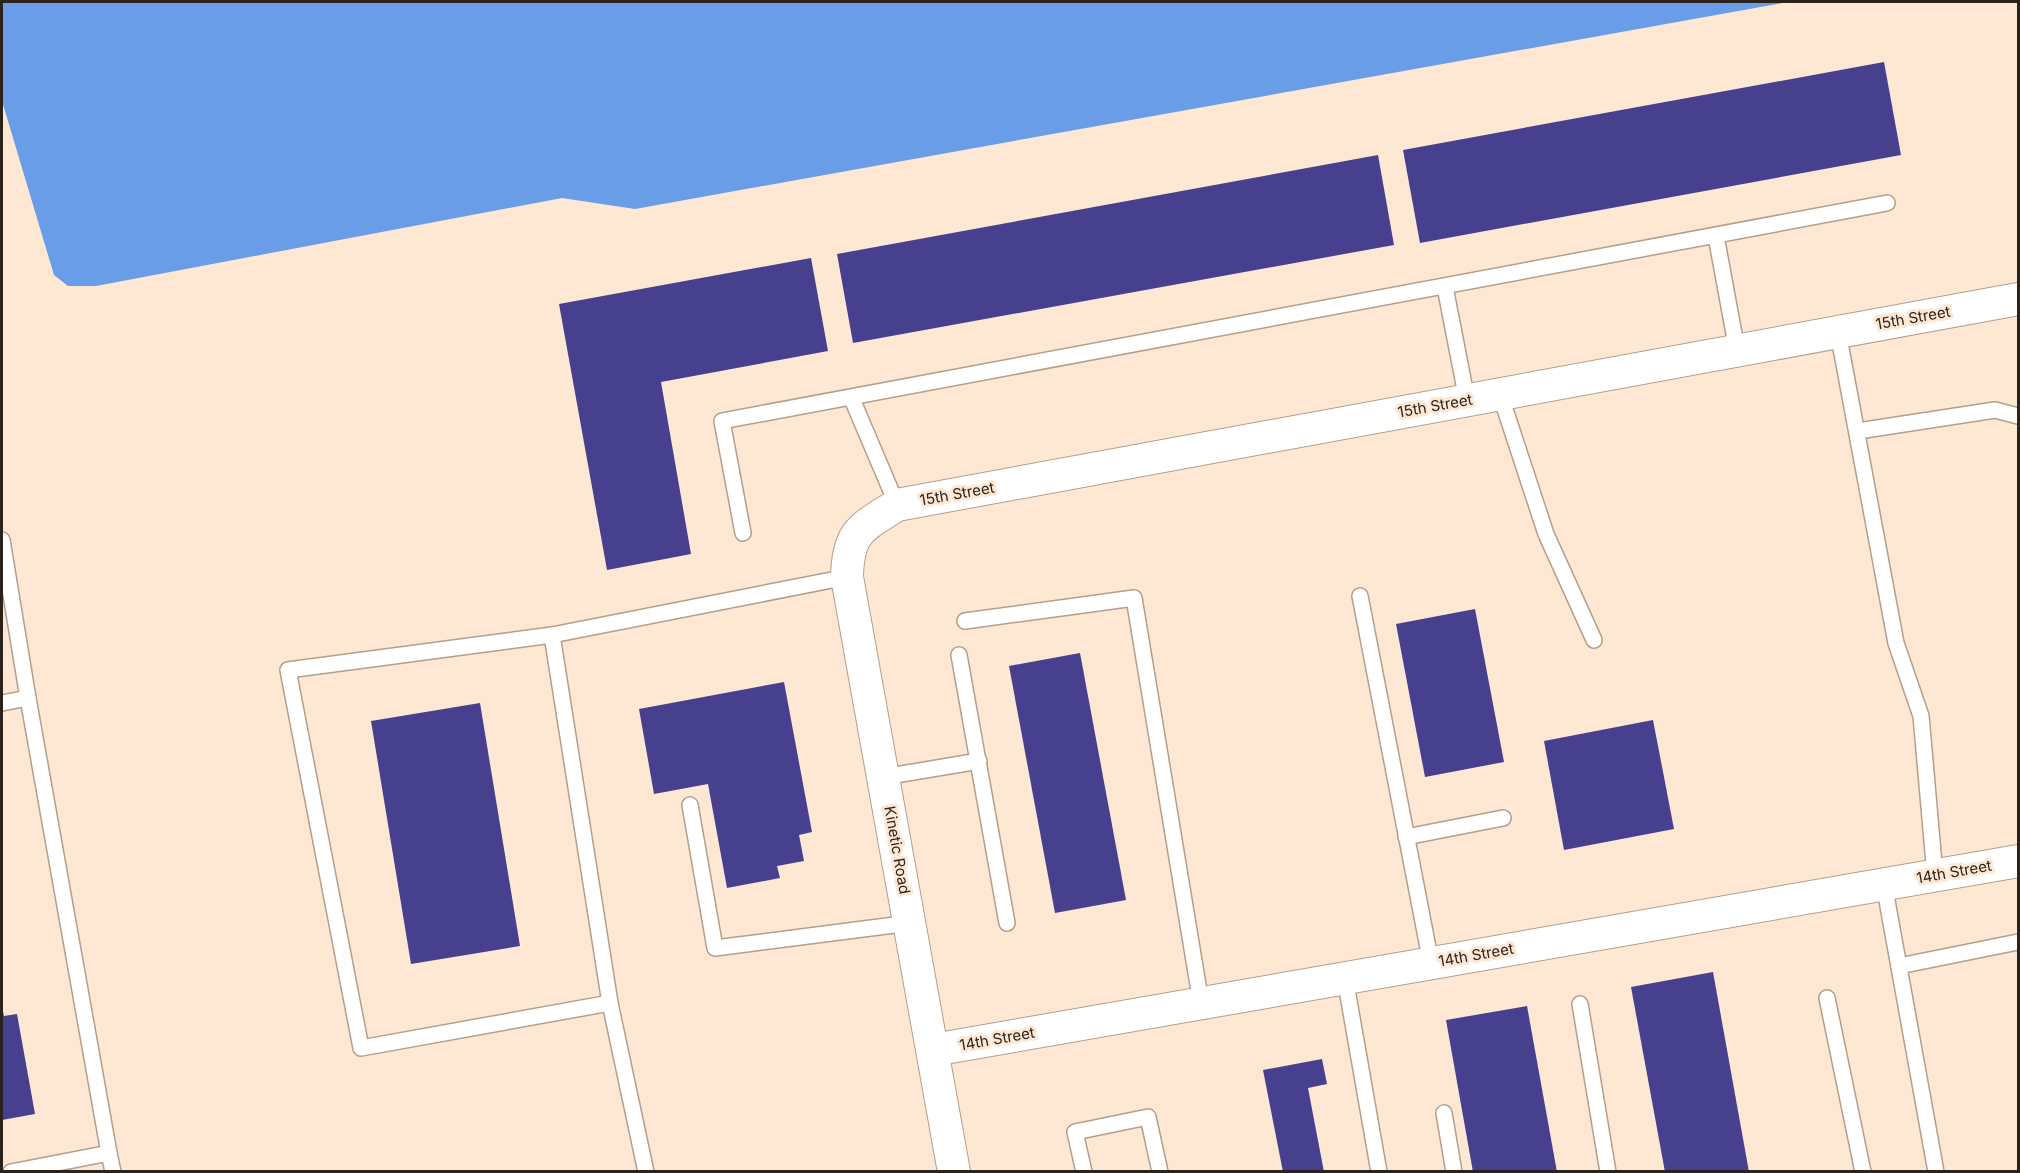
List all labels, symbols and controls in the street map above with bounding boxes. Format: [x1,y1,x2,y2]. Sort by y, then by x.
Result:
street label: 15th Street [1874,302,1952,333]
street label: 15th Street [1396,390,1474,421]
street label: 15th Street [918,478,996,509]
street label: Kinetic Road [880,804,915,895]
street label: 14th Street [1915,856,1993,887]
street label: 14th Street [1437,939,1515,970]
street label: 14th Street [958,1023,1036,1054]

